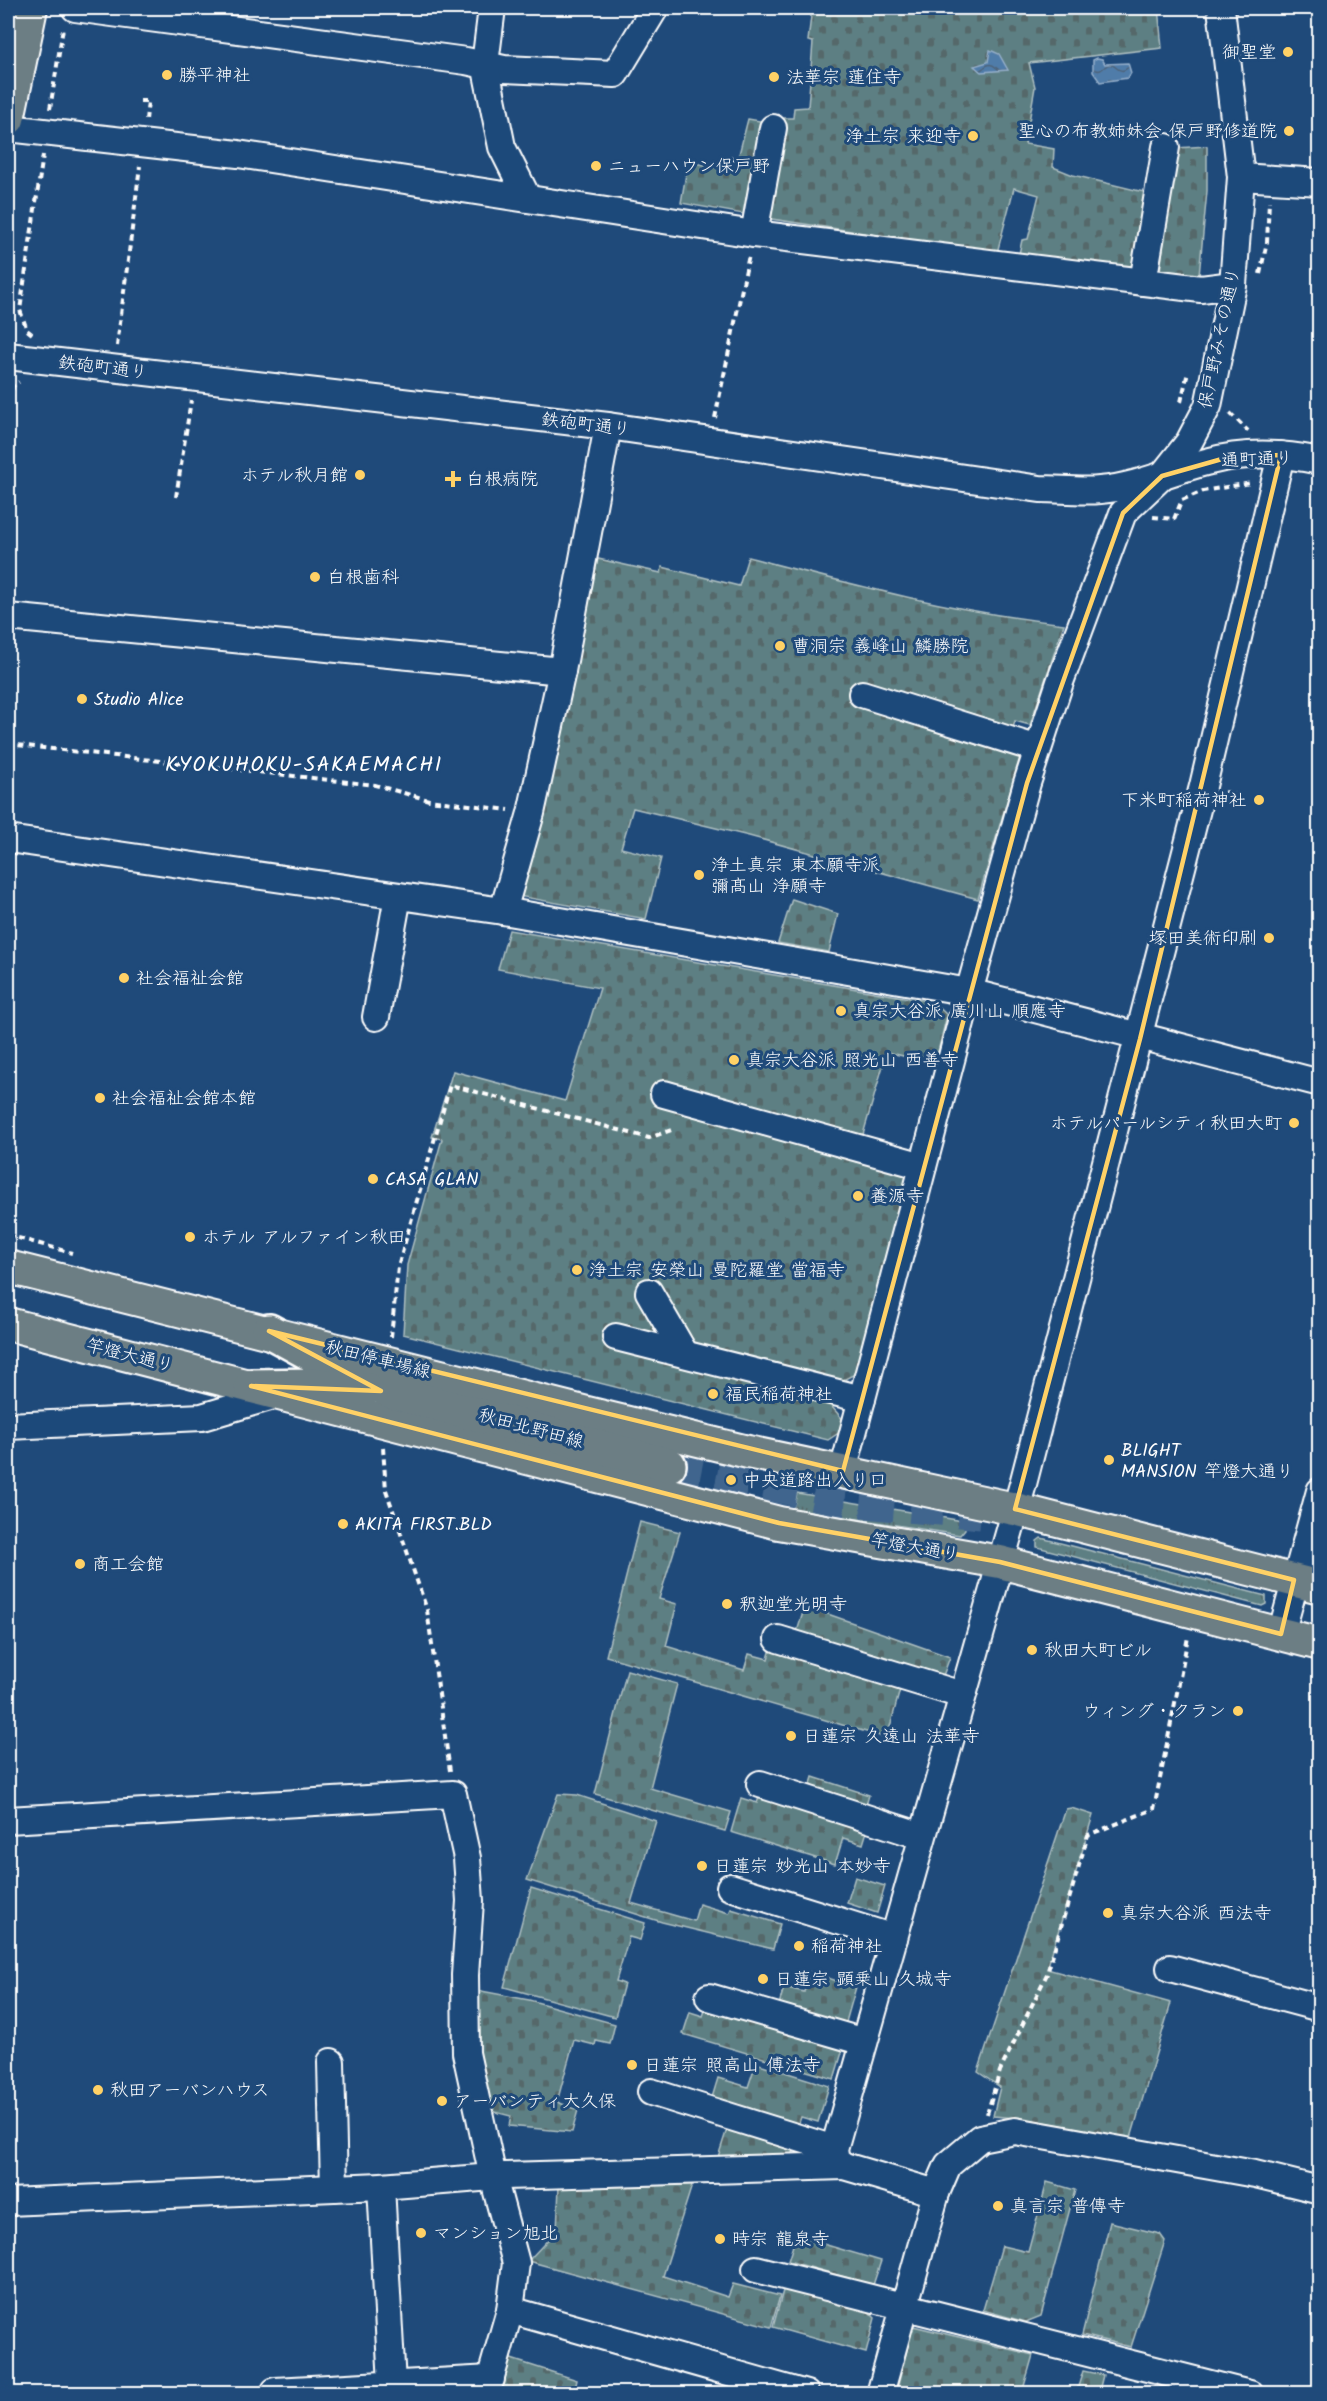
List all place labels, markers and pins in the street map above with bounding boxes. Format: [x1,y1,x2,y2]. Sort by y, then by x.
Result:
place label: 御聖堂 [1222,39,1276,68]
marker: 御聖堂 [1281,45,1295,59]
place label: 勝平神社 [179,62,251,91]
place label: 法華宗 蓮住寺 [786,64,901,93]
marker: 勝平神社 [160,68,174,82]
marker: 法華宗 蓮住寺 [767,70,781,84]
place label: 聖心の布教姉妹会 保戸野修道院 [1018,118,1277,147]
place label: 浄土宗 来迎寺 [846,123,961,152]
marker: 聖心の布教姉妹会 保戸野修道院 [1282,124,1296,138]
marker: 浄土宗 来迎寺 [966,129,980,143]
place label: ニューハウン保戸野 [608,153,770,182]
marker: ニューハウン保戸野 [589,159,603,173]
place label: ホテル秋月館 [241,462,348,491]
place label: 白根病院 [466,466,538,495]
marker: ホテル秋月館 [353,468,367,482]
marker: 白根病院 [444,470,462,488]
place label: 白根歯科 [327,564,399,593]
marker: 白根歯科 [308,570,322,584]
place label: 曹洞宗 義峰山 鱗勝院 [792,633,968,662]
marker: 曹洞宗 義峰山 鱗勝院 [773,639,787,653]
place label: Studio Alice [94,686,184,715]
marker: Studio Alice [75,692,89,706]
place label: 下米町稲荷神社 [1121,787,1247,816]
marker: 下米町稲荷神社 [1252,793,1266,807]
place label: 浄土真宗 東本願寺派 彌髙山 浄願寺 [711,852,880,902]
marker: 浄土真宗 東本願寺派 彌髙山 浄願寺 [692,868,706,882]
place label: 塚田美術印刷 [1149,925,1257,954]
marker: 塚田美術印刷 [1262,931,1276,945]
place label: 社会福祉会館 [136,965,244,994]
marker: 社会福祉会館 [117,971,131,985]
place label: 真宗大谷派 廣川山 順應寺 [853,998,1065,1027]
marker: 真宗大谷派 廣川山 順應寺 [834,1004,848,1018]
place label: 真宗大谷派 照光山 西善寺 [746,1047,958,1076]
marker: 真宗大谷派 照光山 西善寺 [727,1053,741,1067]
place label: 社会福祉会館本館 [112,1085,256,1114]
marker: 社会福祉会館本館 [93,1091,107,1105]
place label: ホテルパールシティ秋田大町 [1050,1110,1282,1139]
marker: ホテルパールシティ秋田大町 [1287,1116,1301,1130]
place label: CASA GLAN [385,1166,478,1195]
marker: CASA GLAN [366,1172,380,1186]
place label: 養源寺 [870,1183,924,1212]
marker: 養源寺 [851,1189,865,1203]
place label: ホテル アルファイン秋田 [202,1224,405,1253]
marker: ホテル アルファイン秋田 [183,1230,197,1244]
place label: 浄土宗 安榮山 曼陀羅堂 當福寺 [589,1257,845,1286]
marker: 浄土宗 安榮山 曼陀羅堂 當福寺 [570,1263,584,1277]
place label: 福民稲荷神社 [725,1381,833,1410]
marker: 福民稲荷神社 [706,1387,720,1401]
place label: BLIGHT MANSION 竿燈大通り [1121,1437,1294,1487]
marker: BLIGHT MANSION 竿燈大通り [1102,1453,1116,1467]
place label: 中央道路出入り口 [743,1467,887,1496]
marker: 中央道路出入り口 [724,1473,738,1487]
place label: AKITA FIRST.BLD [355,1511,492,1540]
marker: AKITA FIRST.BLD [336,1517,350,1531]
place label: 商工会館 [92,1551,164,1580]
marker: 商工会館 [73,1557,87,1571]
place label: 釈迦堂光明寺 [739,1591,847,1620]
marker: 釈迦堂光明寺 [720,1597,734,1611]
place label: 秋田大町ビル [1044,1637,1152,1666]
marker: 秋田大町ビル [1025,1643,1039,1657]
place label: ウィング・クラン [1082,1698,1226,1727]
marker: ウィング・クラン [1231,1704,1245,1718]
place label: 日蓮宗 久遠山 法華寺 [803,1723,979,1752]
marker: 日蓮宗 久遠山 法華寺 [784,1729,798,1743]
place label: 日蓮宗 妙光山 本妙寺 [714,1853,890,1882]
marker: 日蓮宗 妙光山 本妙寺 [695,1859,709,1873]
place label: 真宗大谷派 西法寺 [1120,1900,1271,1929]
marker: 真宗大谷派 西法寺 [1101,1906,1115,1920]
place label: 稲荷神社 [811,1933,883,1962]
marker: 稲荷神社 [792,1939,806,1953]
place label: 日蓮宗 顕乗山 久城寺 [775,1966,951,1995]
marker: 日蓮宗 顕乗山 久城寺 [756,1972,770,1986]
place label: 日蓮宗 照高山 傅法寺 [644,2052,820,2081]
marker: 日蓮宗 照高山 傅法寺 [625,2058,639,2072]
place label: 秋田アーバンハウス [110,2077,269,2106]
marker: 秋田アーバンハウス [91,2083,105,2097]
place label: アーバンティ大久保 [454,2088,616,2117]
marker: アーバンティ大久保 [435,2094,449,2108]
place label: 真言宗 普傳寺 [1010,2193,1125,2222]
marker: 真言宗 普傳寺 [991,2199,1005,2213]
place label: マンション旭北 [433,2220,558,2249]
marker: マンション旭北 [414,2226,428,2240]
place label: 時宗 龍泉寺 [732,2226,829,2255]
marker: 時宗 龍泉寺 [713,2232,727,2246]

